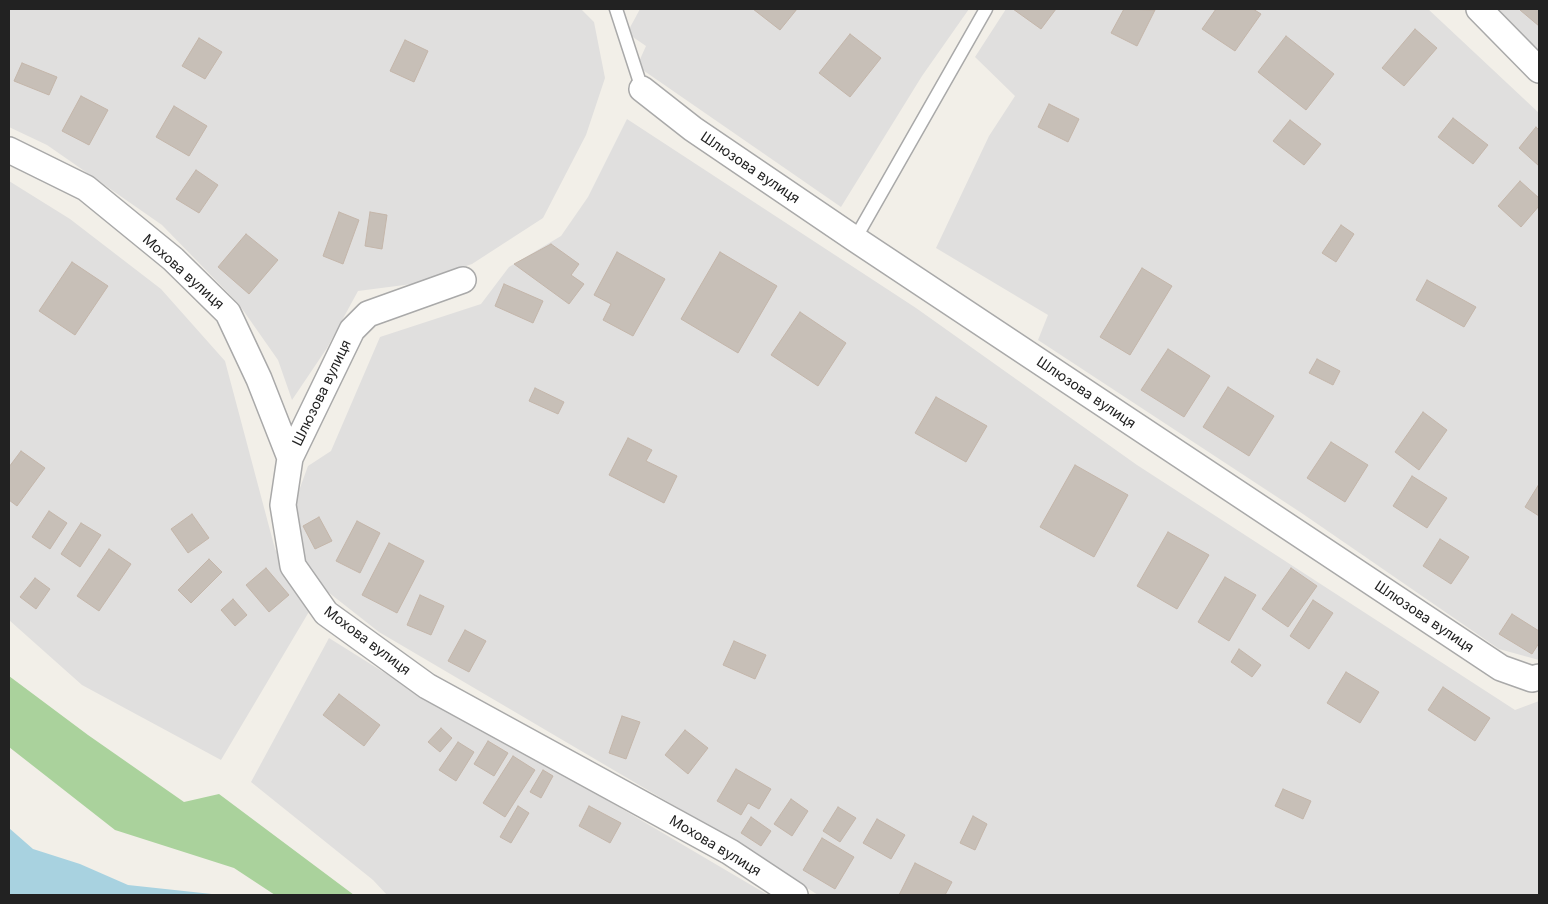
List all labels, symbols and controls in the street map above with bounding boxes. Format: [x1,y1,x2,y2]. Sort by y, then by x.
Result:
street label: Шлюзова вулиця [697,129,803,207]
street label: Мохова вулиця [139,231,227,313]
street label: Шлюзова вулиця [289,337,355,449]
street label: Шлюзова вулиця [1033,354,1139,432]
street label: Шлюзова вулиця [1371,578,1477,656]
street label: Мохова вулиця [321,603,413,679]
street label: Мохова вулиця [666,812,764,880]

